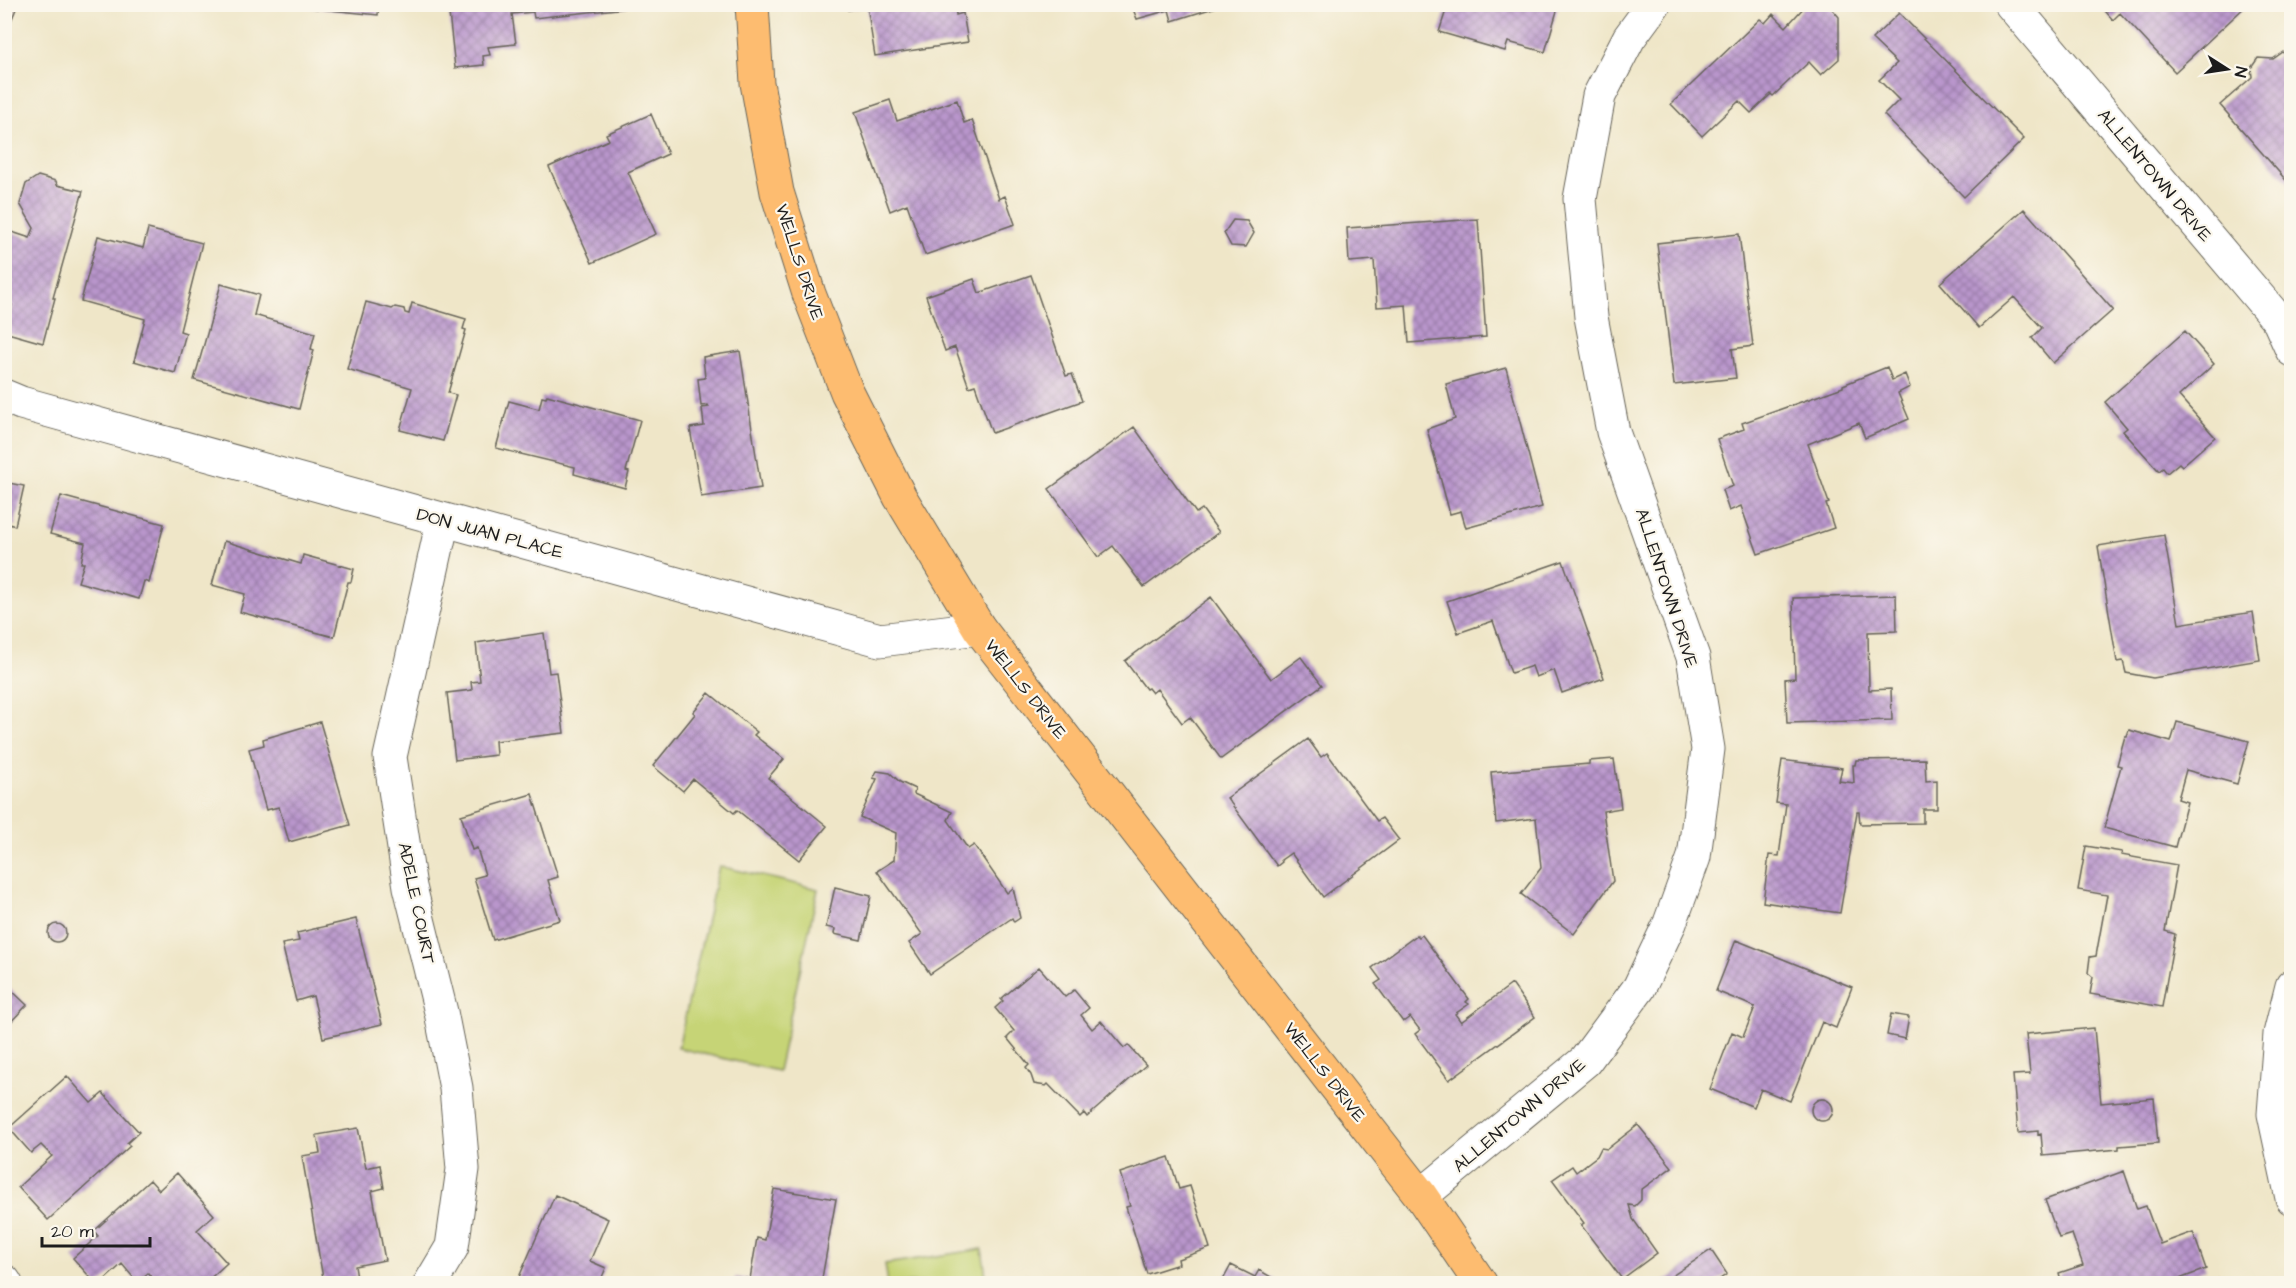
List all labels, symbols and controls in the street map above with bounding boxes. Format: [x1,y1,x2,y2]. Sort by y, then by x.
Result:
north arrow [2197,39,2257,99]
text: N [2229,65,2252,79]
street label: ALLENTOWN DRIVE [2092,104,2218,247]
street label: WELLS DRIVE [769,201,830,324]
street label: DON JUAN PLACE [414,502,566,565]
street label: ALLENTOWN DRIVE [1629,505,1704,671]
street label: WELLS DRIVE [979,634,1073,745]
street label: ADELE COURT [391,840,442,967]
street label: WELLS DRIVE [1278,1017,1372,1128]
street label: ALLENTOWN DRIVE [1448,1052,1591,1178]
scale bar [42,1210,150,1248]
text: 20 m [51,1219,94,1244]

